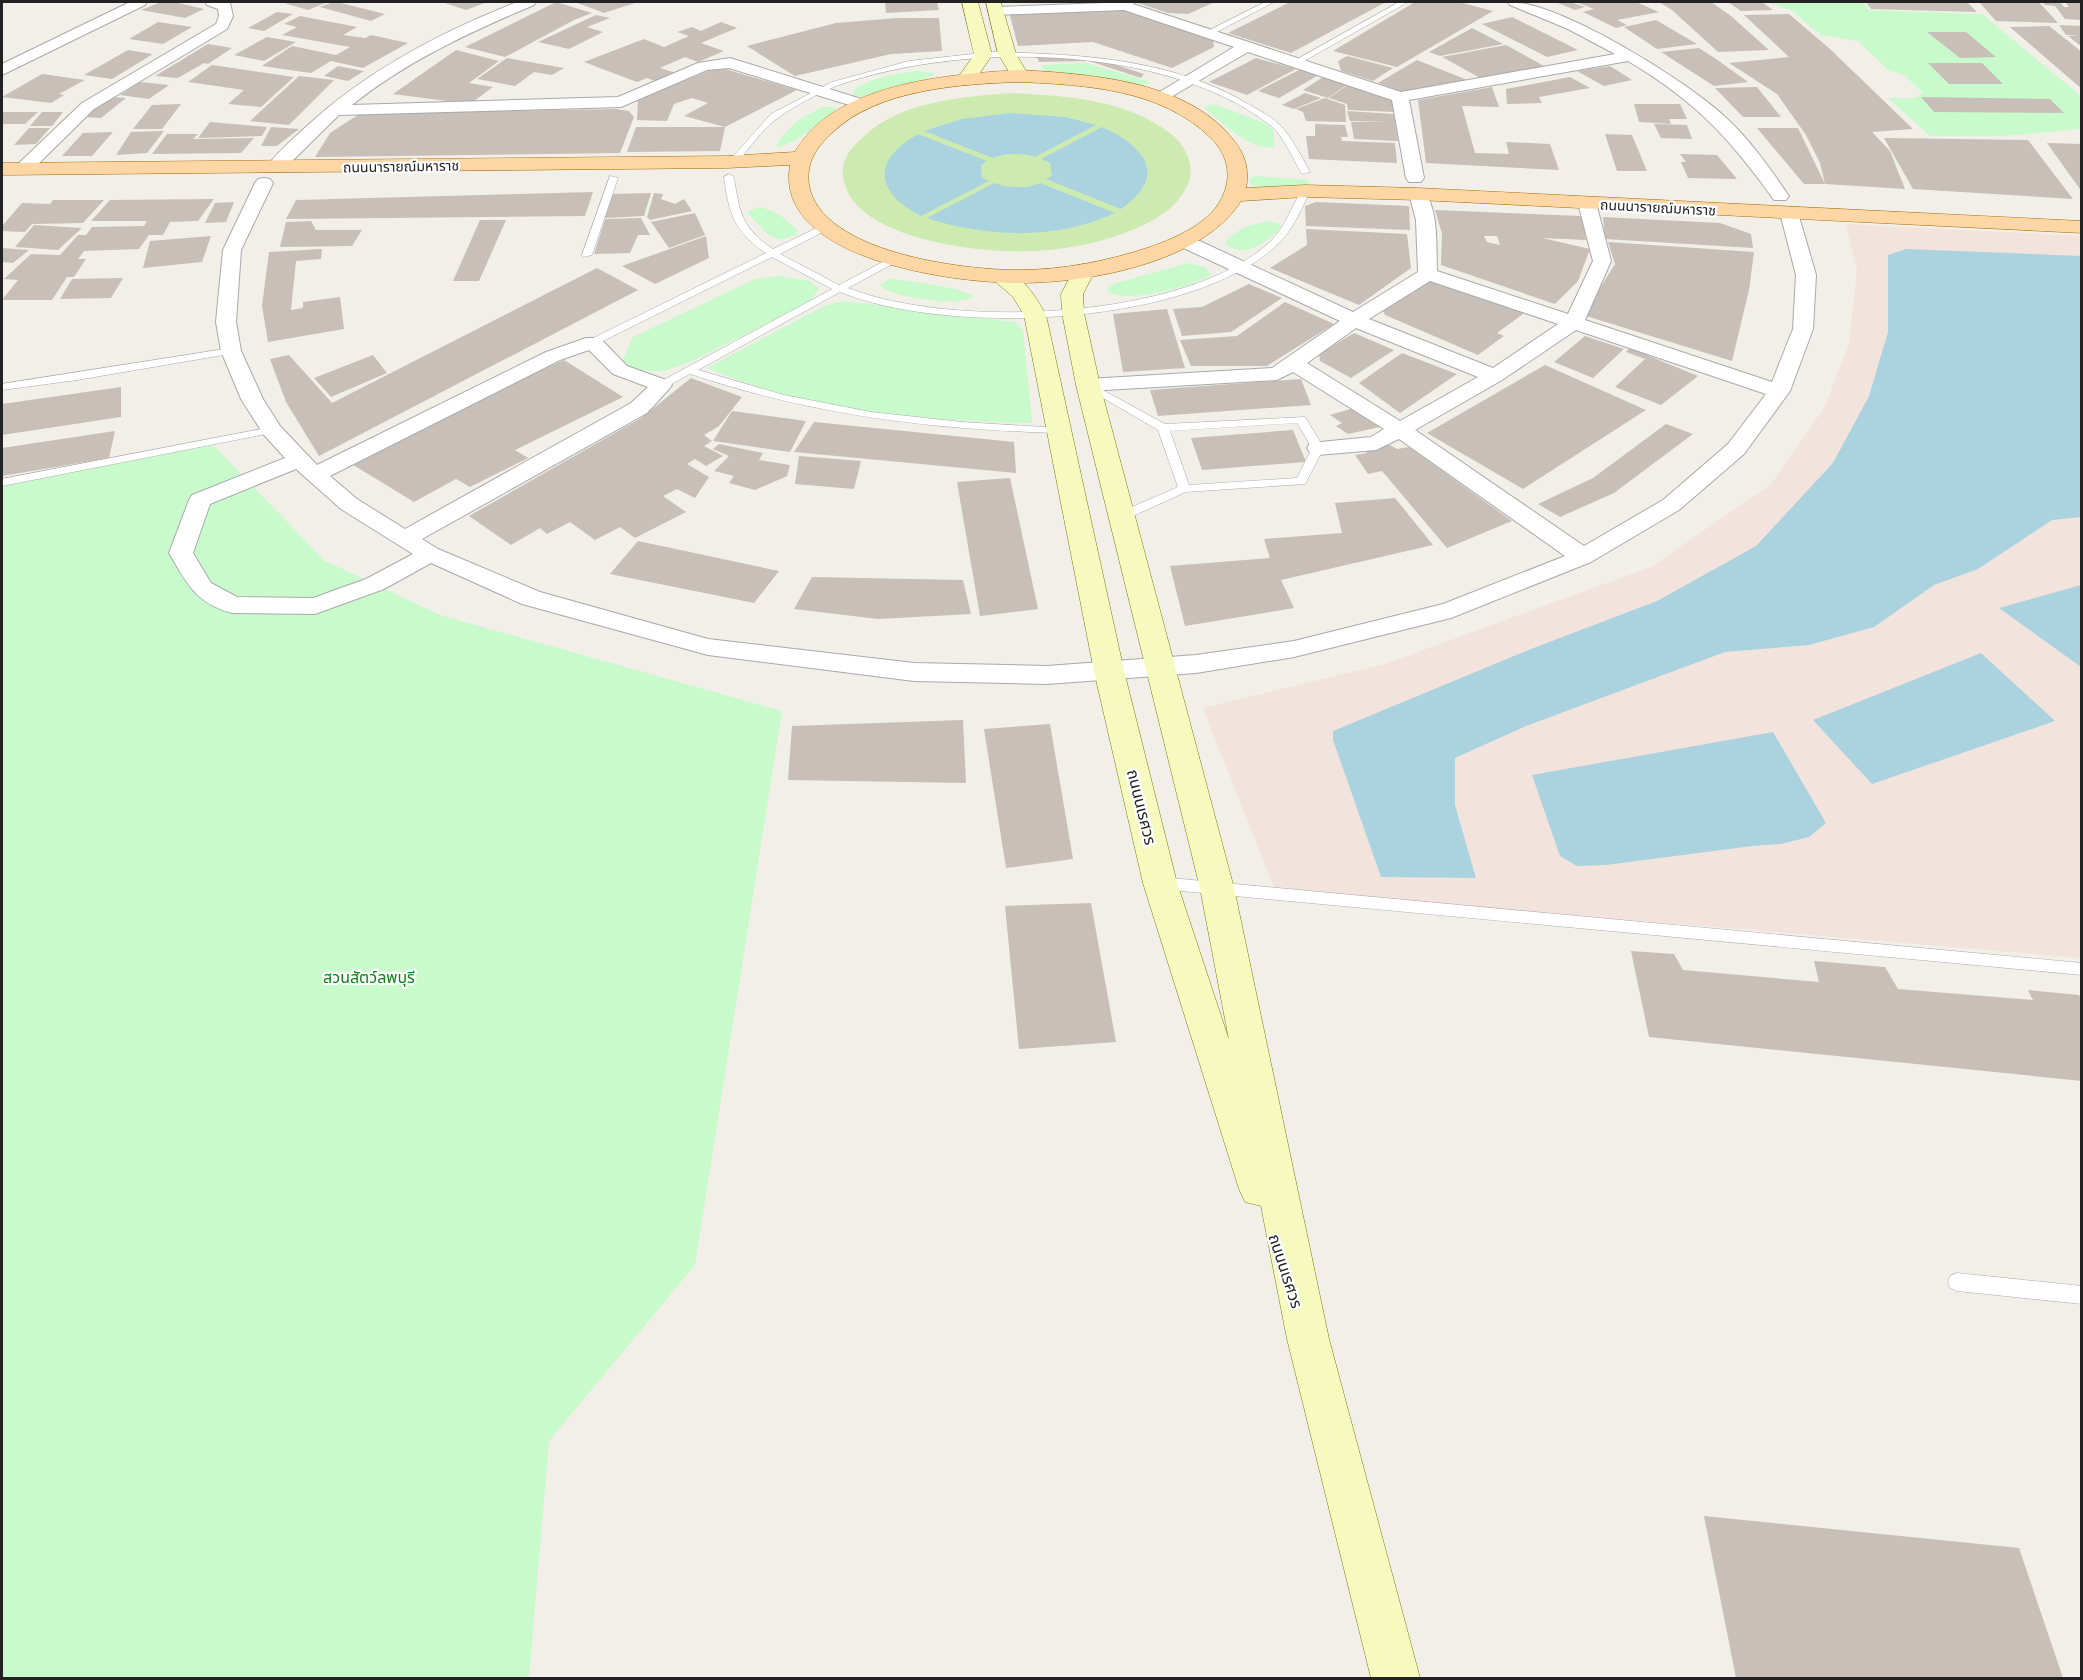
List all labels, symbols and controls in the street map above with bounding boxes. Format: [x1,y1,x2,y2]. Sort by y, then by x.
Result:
street label: ถนนนารายณ์มหาราช [343,156,459,176]
street label: ถนนนารายณ์มหาราช [1600,195,1716,219]
street label: ถนนนเรศวร [1123,767,1161,847]
park label: สวนสัตว์ลพบุรี [323,967,415,987]
street label: ถนนนเรศวร [1265,1231,1307,1311]

